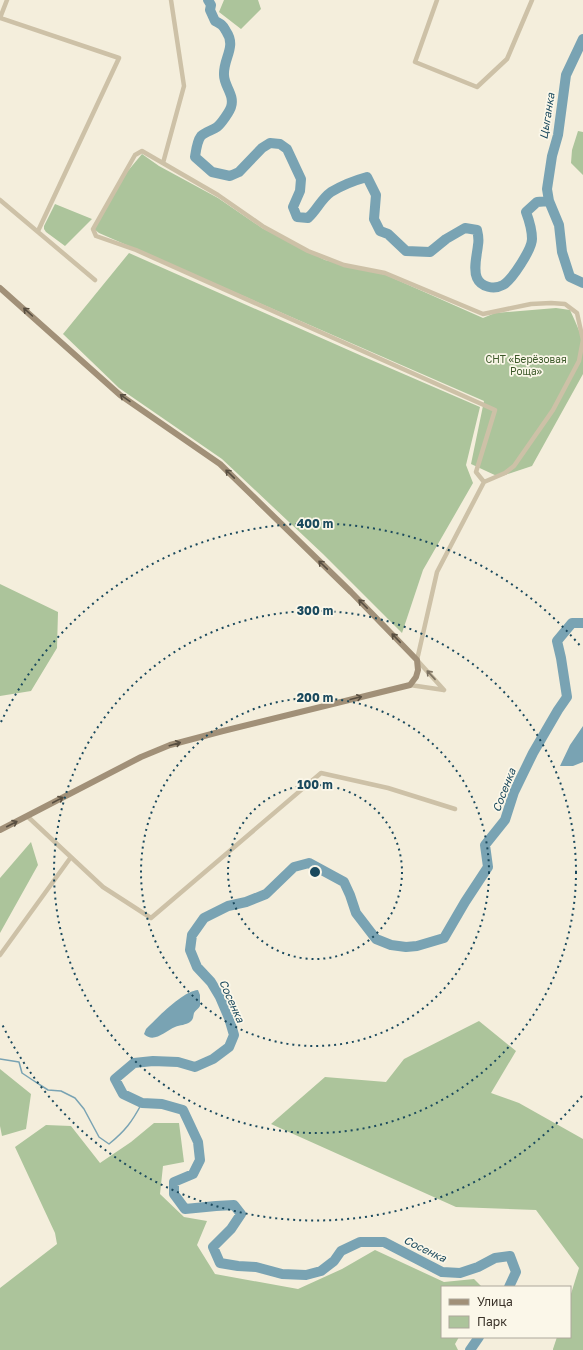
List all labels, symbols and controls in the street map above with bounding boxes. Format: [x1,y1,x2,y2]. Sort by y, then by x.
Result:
water label: Цыганка [536,91,557,140]
one-way arrow [23,308,33,317]
park label: СНТ «Берёзовая Роща» [485,353,567,377]
one-way arrow [120,394,131,402]
one-way arrow [225,469,235,479]
text: 400 m [297,516,333,531]
one-way arrow [318,560,328,570]
one-way arrow [359,599,368,609]
text: 300 m [297,603,333,618]
one-way arrow [391,633,401,643]
one-way arrow [426,669,435,680]
text: 200 m [297,690,333,705]
one-way arrow [349,694,362,702]
one-way arrow [169,740,182,747]
water label: Сосенка [489,765,518,813]
text: 100 m [297,777,333,792]
one-way arrow [52,796,64,803]
one-way arrow [6,820,18,827]
centre of rings [308,865,322,879]
water label: Сосенка [217,977,248,1025]
water label: Сосенка [402,1233,449,1265]
legend [441,1286,571,1338]
text: Улица [477,1294,513,1309]
text: Парк [477,1314,507,1329]

